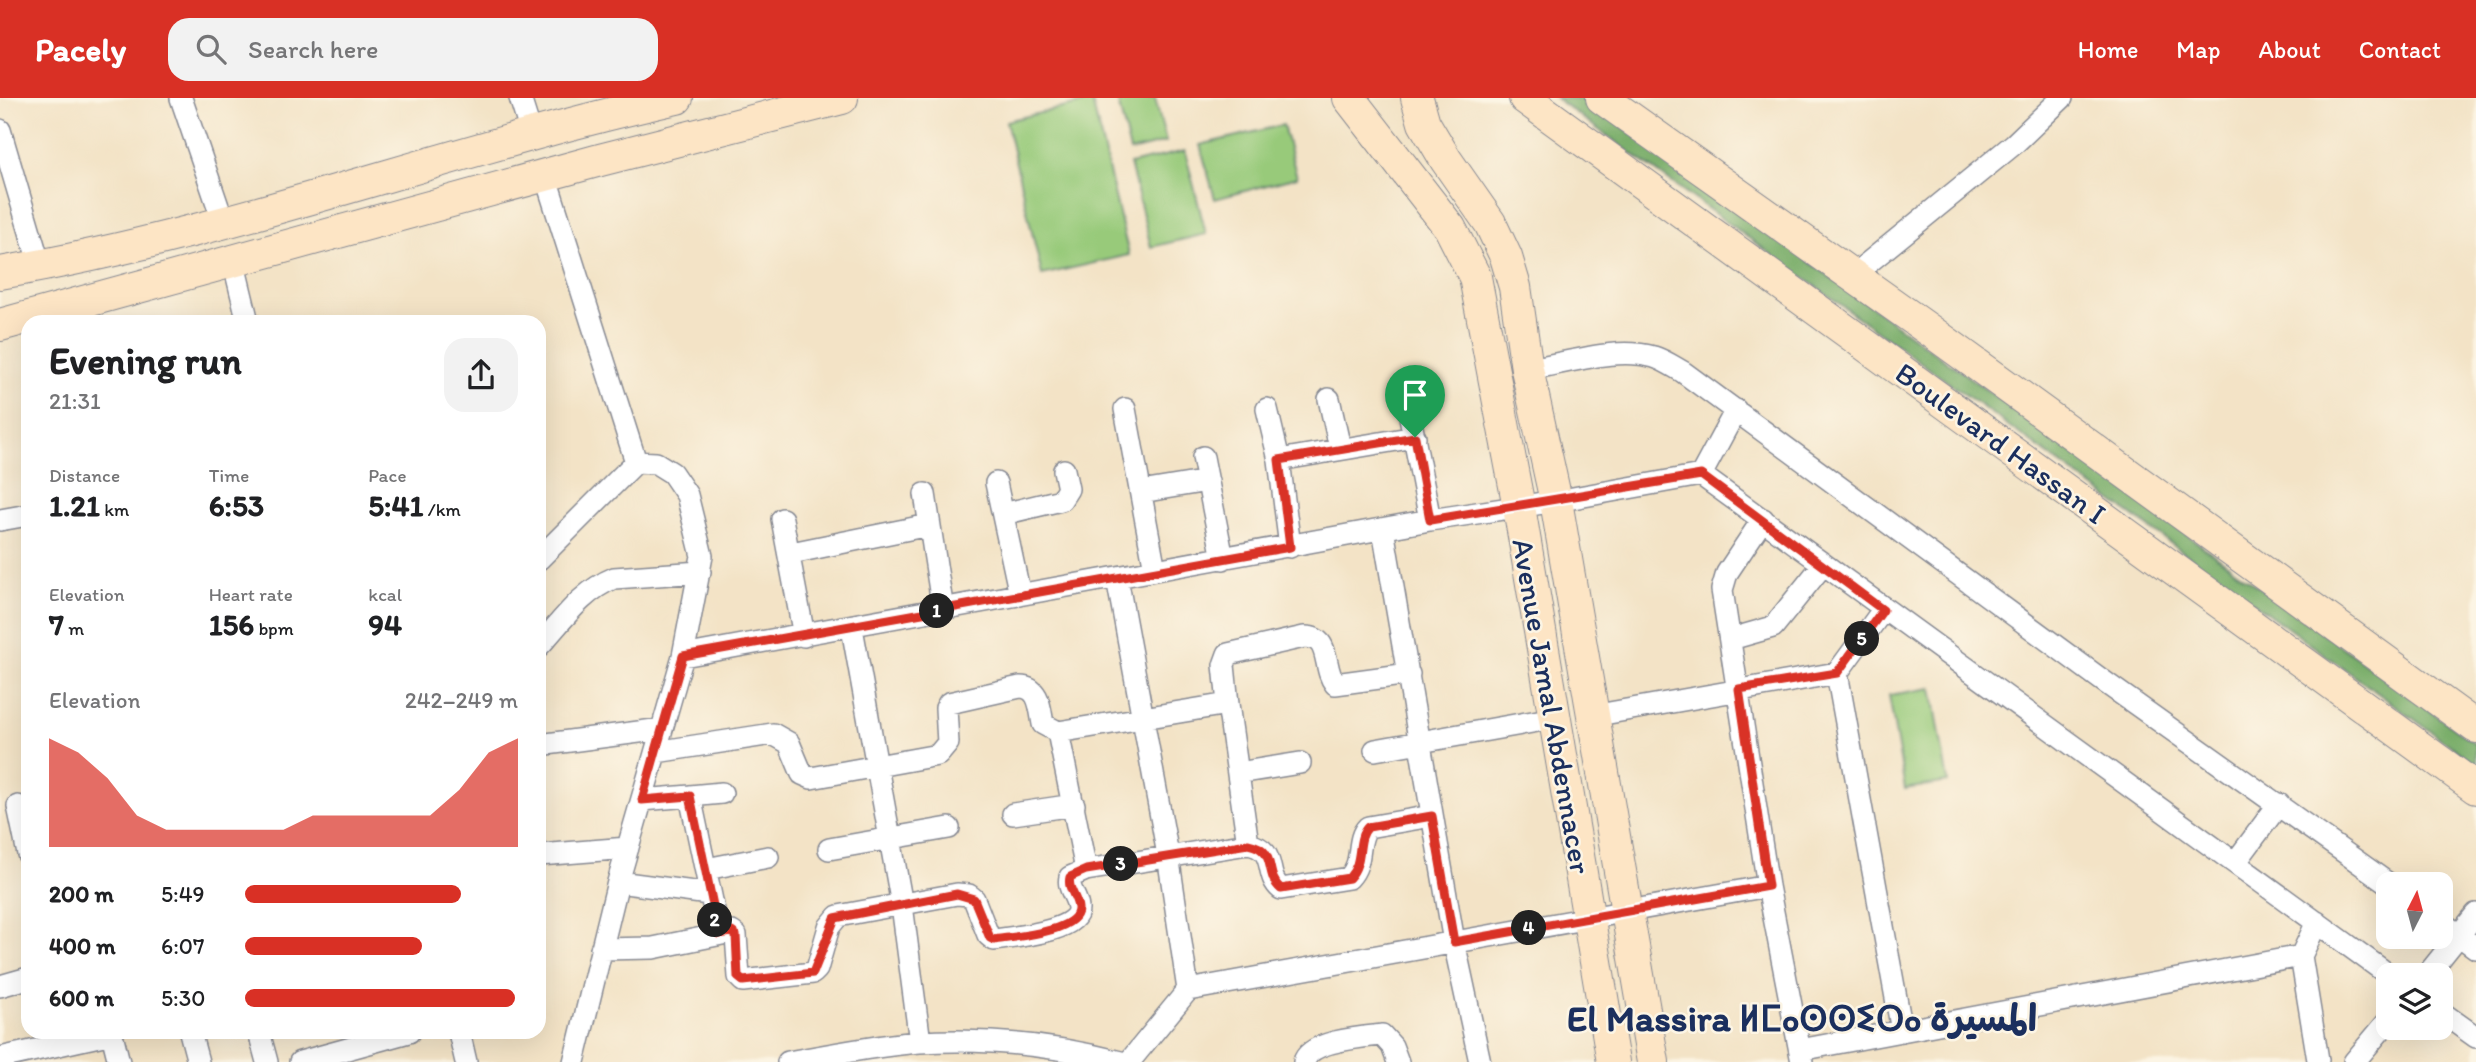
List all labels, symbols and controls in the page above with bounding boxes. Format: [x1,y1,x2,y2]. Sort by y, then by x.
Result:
search box [168,18,658,81]
text: Pacely [35,30,126,69]
icon: search [192,30,230,68]
text: Search here [248,33,378,65]
text: Home [2078,35,2138,64]
text: Map [2176,35,2220,64]
text: About [2258,35,2321,64]
text: Contact [2359,35,2441,64]
text: Evening run [49,338,242,384]
button: share [444,338,518,412]
street label: Boulevard Hassan I [1888,354,2114,532]
pin [1385,365,1445,437]
icon: arrive [1396,376,1434,414]
text: 21:31 [49,387,101,415]
text: Distance [49,464,120,487]
text: Time [209,464,249,487]
text: Pace [368,464,406,487]
text: 1.21 [49,487,100,524]
text: 6:53 [209,487,264,524]
text: 5:41 [368,487,423,524]
text: km [100,498,129,521]
text: /km [423,498,461,521]
street label: Avenue Jamal Abdennacer [1504,535,1600,877]
text: Elevation [49,583,125,606]
text: Heart rate [209,583,293,606]
text: kcal [368,583,402,606]
pin: 1 [920,594,954,628]
text: 1 [932,599,941,622]
text: 7 [49,606,64,643]
text: 156 [209,606,254,643]
text: 94 [368,606,402,643]
text: m [64,617,84,640]
text: bpm [254,617,294,640]
pin: 5 [1844,622,1880,656]
text: 5 [1857,627,1866,650]
text: Elevation [49,686,140,714]
text: 242–249 m [405,686,518,714]
pin: 3 [1104,846,1138,882]
text: 3 [1115,852,1126,875]
north arrow [2376,872,2454,948]
map controls [2376,872,2453,1040]
text: 200 m [49,880,114,908]
text: 5:49 [161,880,205,908]
pin: 2 [698,902,732,938]
text: 2 [710,908,720,931]
pin: 4 [1512,910,1546,946]
text: 4 [1523,916,1534,939]
text: 400 m [49,932,116,960]
text: 6:07 [161,932,204,960]
button: layers [2376,963,2453,1040]
text: 600 m [49,984,114,1012]
text: 5:30 [161,984,205,1012]
district label: El Massira ⵍⵎⴰⵙⵙⵉⵔⴰ المسيرة [1567,996,2037,1040]

